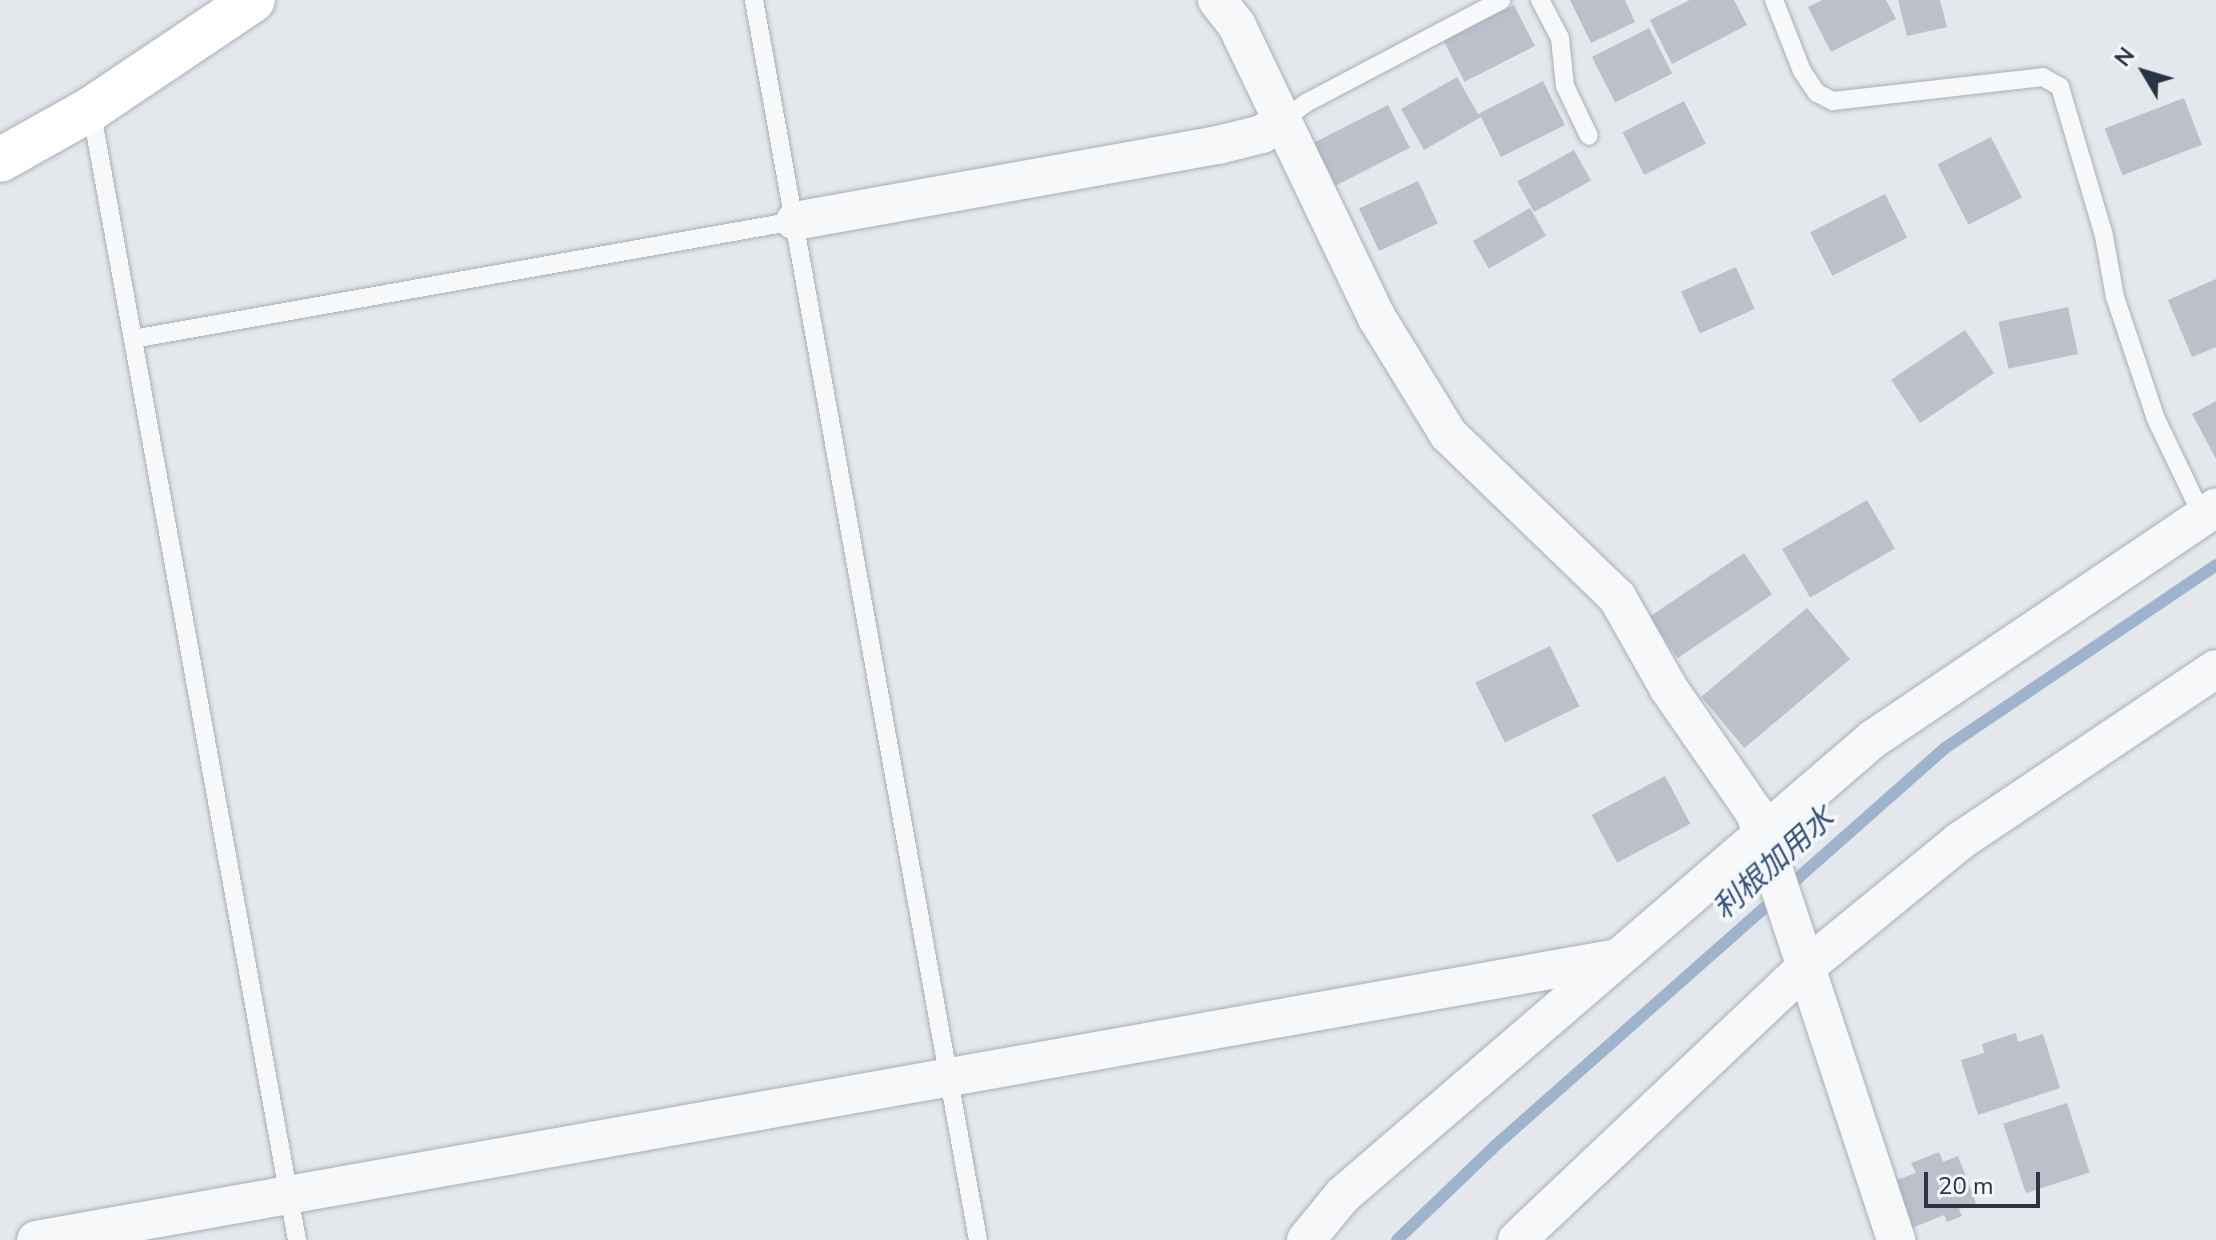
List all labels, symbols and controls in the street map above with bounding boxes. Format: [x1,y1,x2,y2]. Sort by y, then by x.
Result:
north arrow [2104,32,2184,112]
text: N [2108,42,2142,73]
water label: 利根加用水 [1706,800,1842,928]
scale bar [1928,1156,2044,1206]
text: 20 m [1938,1170,1994,1202]

